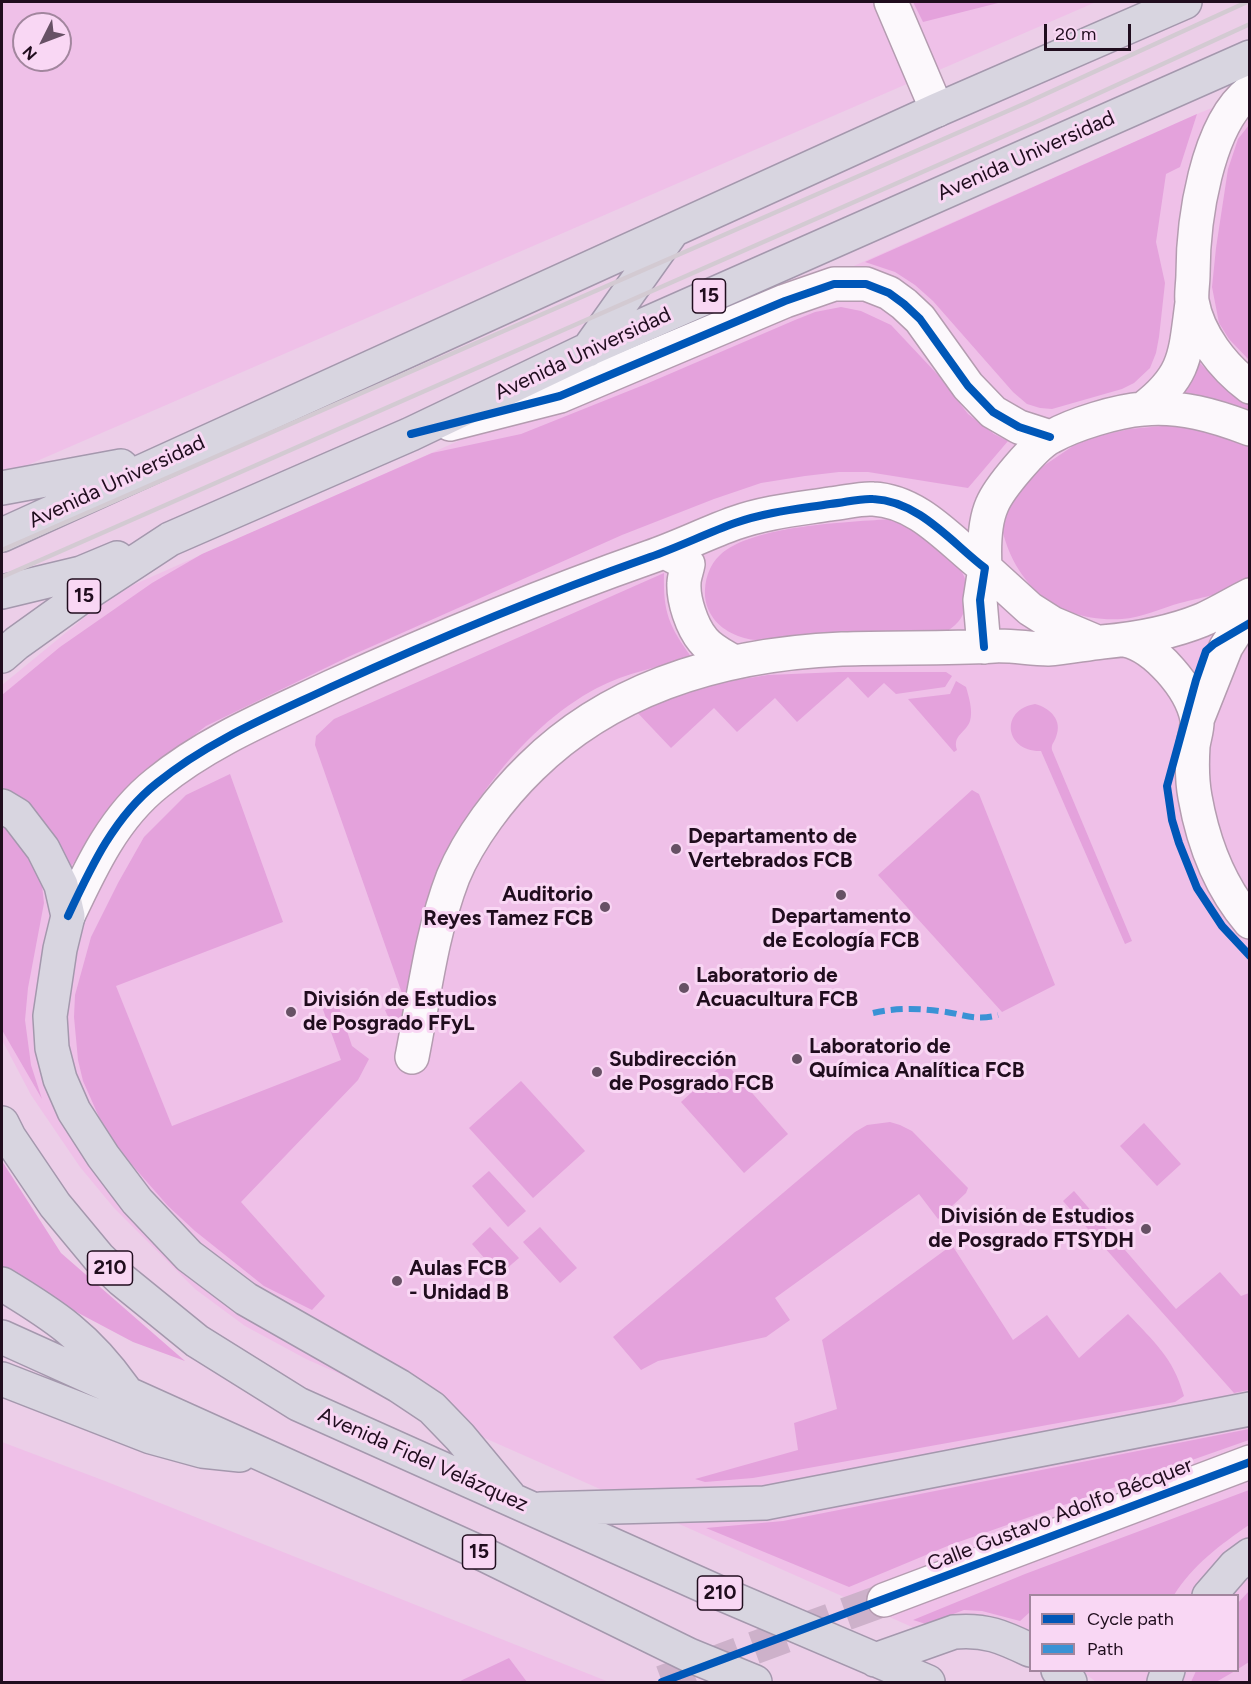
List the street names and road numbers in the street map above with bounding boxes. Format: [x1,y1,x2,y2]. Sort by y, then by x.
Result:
street label: Avenida Universidad [933,106,1119,206]
road number: 15 [692,279,726,313]
street label: Avenida Universidad [491,302,675,406]
street label: Avenida Universidad [25,430,209,534]
road number: 15 [68,579,100,613]
road number: 210 [88,1251,132,1285]
street label: Avenida Fidel Velázquez [314,1402,532,1518]
street label: Calle Gustavo Adolfo Bécquer [924,1453,1196,1577]
road number: 15 [462,1535,496,1569]
road number: 210 [698,1576,742,1610]

